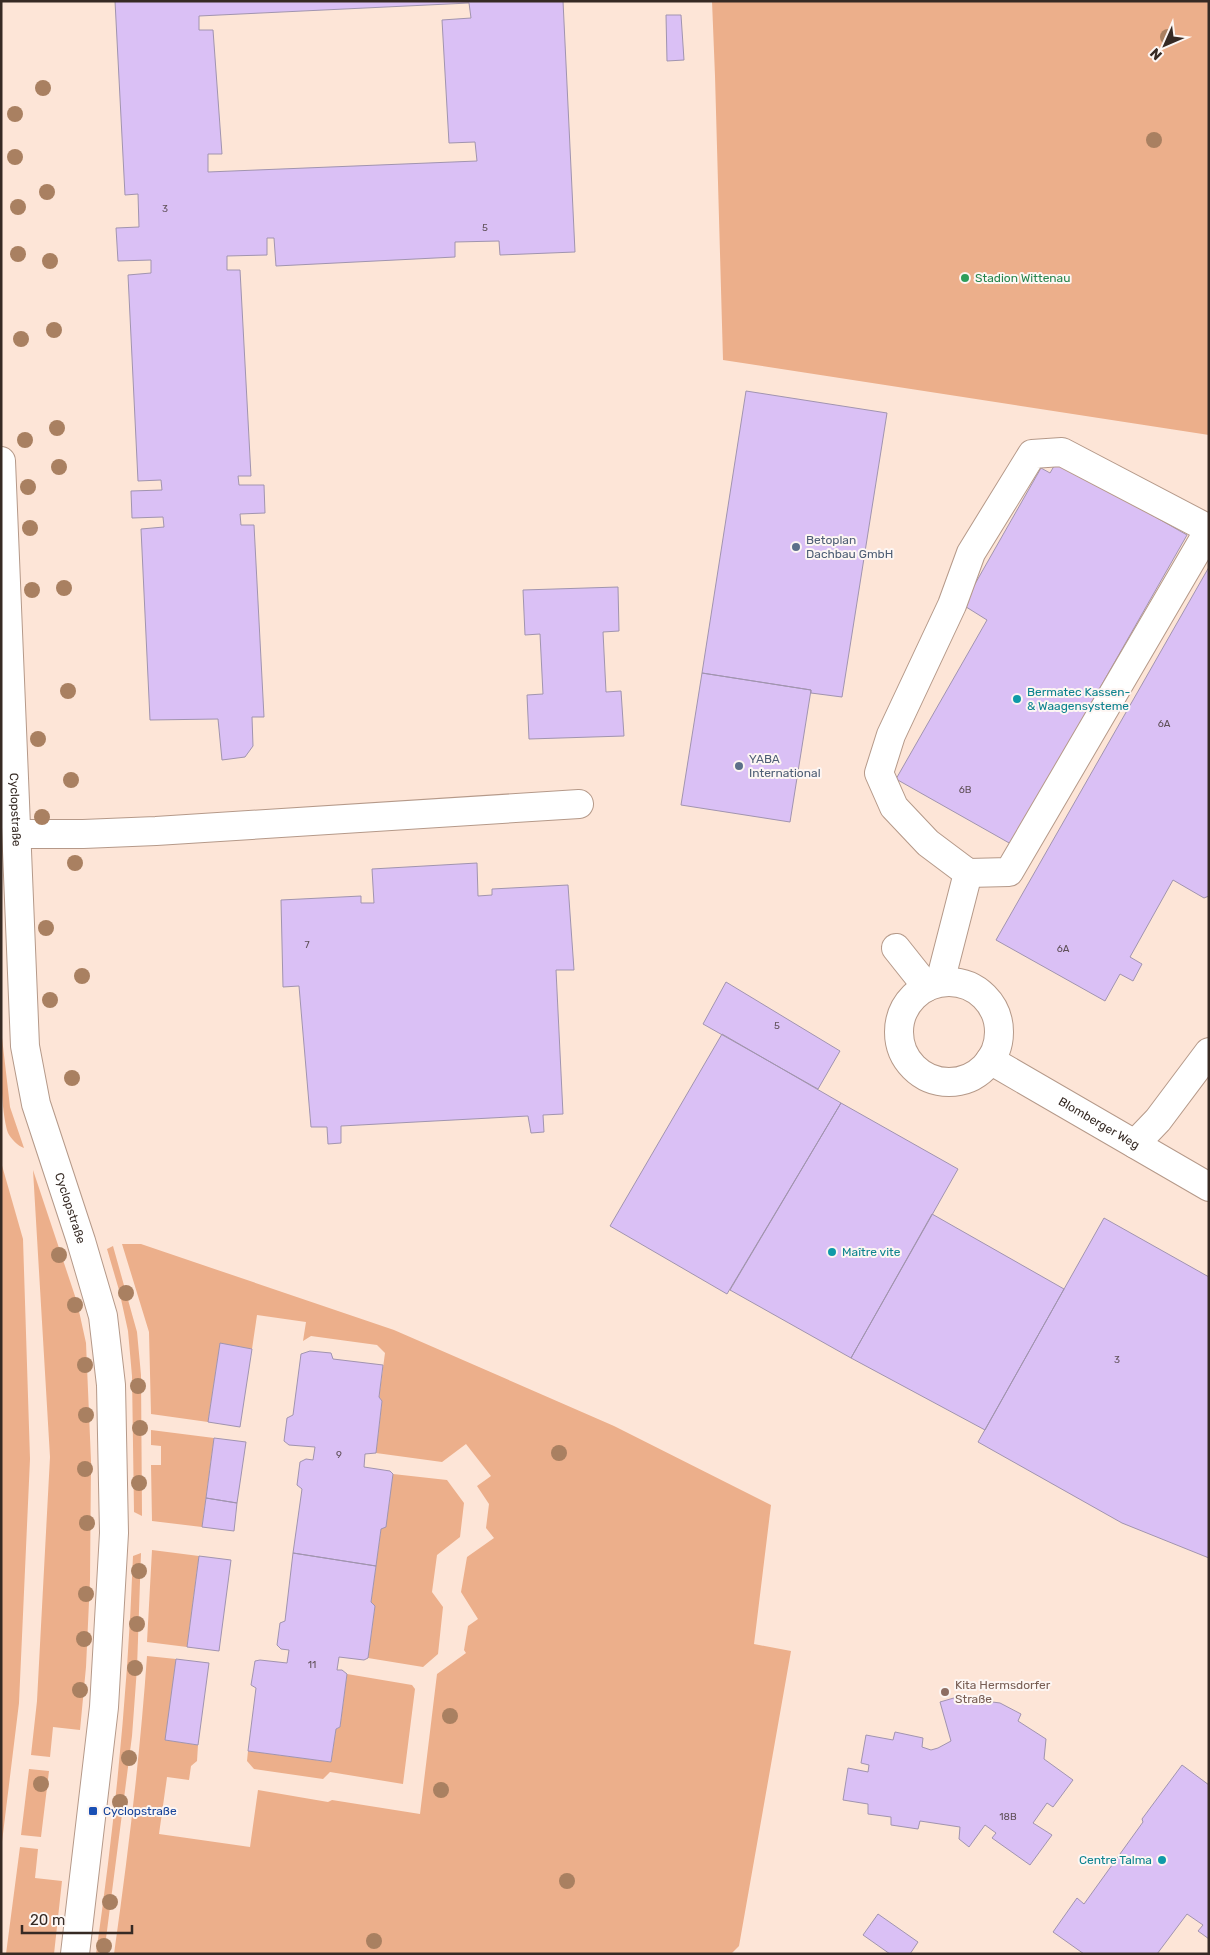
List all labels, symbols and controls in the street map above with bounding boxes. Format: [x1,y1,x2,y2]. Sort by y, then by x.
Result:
north arrow [1140,20,1190,70]
text: N [1147,44,1166,63]
house number: 3 [162,203,168,215]
house number: 5 [482,222,488,234]
place label: Stadion Wittenau [975,271,1070,285]
marker: Stadion Wittenau [959,272,971,284]
place label: Betoplan Dachbau GmbH [806,533,893,561]
marker: Betoplan Dachbau GmbH [790,541,802,553]
place label: Bermatec Kassen- & Waagensysteme [1027,685,1130,713]
marker: Bermatec Kassen- & Waagensysteme [1011,693,1023,705]
house number: 6A [1158,718,1171,730]
place label: YABA International [749,752,821,780]
marker: YABA International [733,760,745,772]
street label: Cyclopstraße [7,773,24,847]
house number: 6B [959,784,972,796]
house number: 7 [304,939,310,951]
house number: 6A [1057,943,1070,955]
house number: 5 [774,1020,780,1032]
street label: Blomberger Weg [1056,1094,1142,1152]
street label: Cyclopstraße [52,1171,88,1245]
place label: Maître vite [842,1245,901,1259]
marker: Maître vite [826,1246,838,1258]
house number: 3 [1114,1354,1120,1366]
house number: 9 [336,1449,342,1461]
house number: 11 [308,1659,316,1671]
place label: Kita Hermsdorfer Straße [955,1678,1051,1706]
marker: Kita Hermsdorfer Straße [939,1686,951,1698]
place label: Cyclopstraße [103,1804,177,1818]
marker: Cyclopstraße [87,1805,99,1817]
house number: 18B [999,1811,1017,1823]
place label: Centre Talma [1079,1853,1152,1867]
marker: Centre Talma [1156,1854,1168,1866]
scale bar [22,1902,132,1934]
text: 20 m [30,1911,65,1929]

